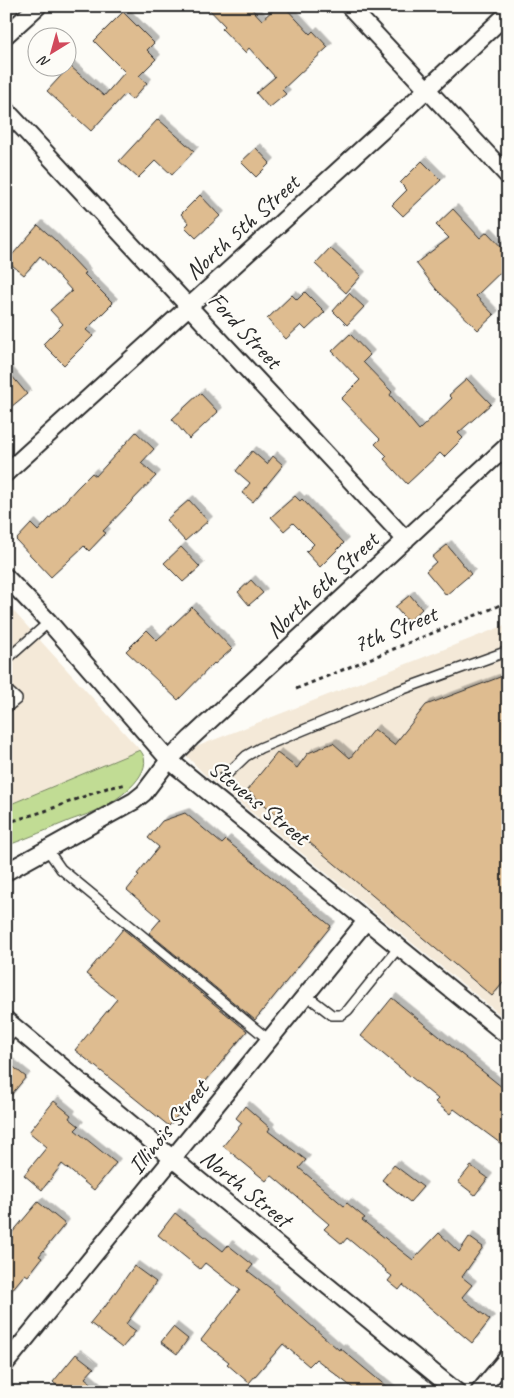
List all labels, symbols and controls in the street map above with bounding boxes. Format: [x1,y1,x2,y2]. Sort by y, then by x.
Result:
north arrow [28,28,78,78]
text: N [34,51,53,71]
street label: North 5th Street [179,167,307,286]
street label: Ford Street [202,285,290,376]
street label: North 6th Street [259,524,386,645]
street label: 7th Street [349,598,443,659]
street label: Stevens Street [203,753,317,853]
street label: Illinois Street [121,1072,216,1180]
street label: North Street [195,1142,300,1236]

